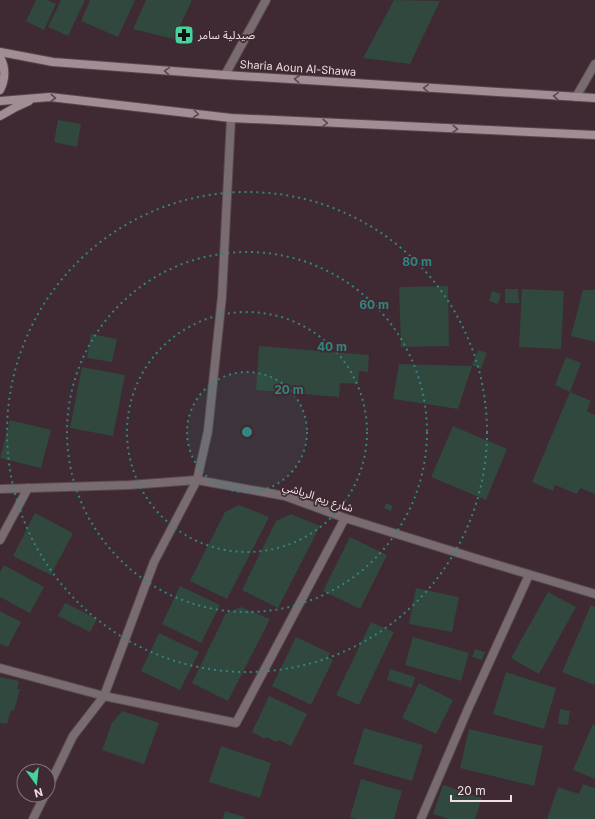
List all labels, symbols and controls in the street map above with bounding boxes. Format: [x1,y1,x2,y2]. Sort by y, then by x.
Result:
pharmacy icon: صيدلية سامر [173,24,195,46]
place label: صيدلية سامر [197,28,255,42]
street label: Sharia Aoun Al-Shawa [239,57,357,79]
one-way arrow [164,66,170,75]
one-way arrow [294,75,300,84]
one-way arrow [423,83,429,92]
one-way arrow [553,91,559,100]
one-way arrow [50,93,56,102]
one-way arrow [193,109,199,118]
one-way arrow [322,119,328,127]
one-way arrow [452,125,458,133]
text: 80 m [402,254,432,269]
text: 60 m [359,297,389,312]
text: 40 m [317,339,347,354]
text: 20 m [274,382,304,397]
centre of rings [240,425,254,439]
street label: شارع ريم الرياشي [280,479,355,518]
north arrow [16,763,56,803]
scale bar [451,777,511,803]
text: 20 m [457,783,486,798]
text: N [33,785,44,801]

